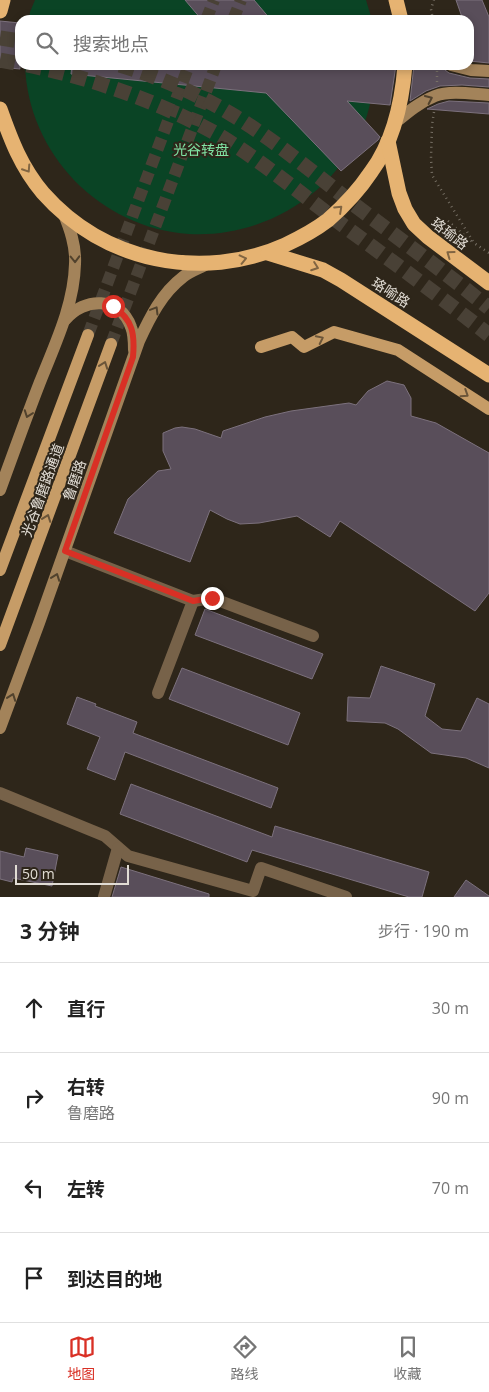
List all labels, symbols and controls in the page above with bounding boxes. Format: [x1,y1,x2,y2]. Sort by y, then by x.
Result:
search box [15,15,474,70]
icon: search [33,29,61,57]
text: 搜索地点 [73,31,149,57]
one-way arrow [424,94,433,105]
park label: 光谷转盘 [173,140,229,159]
one-way arrow [20,164,30,173]
one-way arrow [333,206,342,215]
street label: 珞瑜路 [428,213,472,253]
one-way arrow [446,251,456,260]
one-way arrow [239,254,248,265]
one-way arrow [70,256,80,264]
one-way arrow [310,261,319,271]
street label: 珞喻路 [368,273,414,311]
route start [102,295,125,318]
one-way arrow [149,307,159,316]
one-way arrow [315,335,324,345]
one-way arrow [98,361,108,370]
one-way arrow [460,387,469,397]
one-way arrow [24,409,34,418]
street label: 光谷鲁磨路通道 [16,441,68,539]
street label: 鲁磨路 [58,457,90,503]
one-way arrow [41,514,51,522]
one-way arrow [50,573,60,582]
route end [201,587,224,610]
one-way arrow [6,693,16,702]
scale bar [15,862,129,885]
text: 50 m [22,864,55,883]
text: 3 分钟 [20,917,79,945]
text: 步行 · 190 m [378,920,469,942]
icon: ahead [20,994,48,1022]
text: 直行 [67,996,105,1022]
text: 30 m [432,997,469,1019]
text: 右转 [67,1074,105,1100]
icon: right [20,1084,48,1112]
text: 90 m [432,1087,469,1109]
text: 鲁磨路 [67,1102,115,1124]
icon: left [20,1174,48,1202]
text: 左转 [67,1176,105,1202]
text: 70 m [432,1177,469,1199]
icon: arrive [20,1264,48,1292]
text: 到达目的地 [67,1266,162,1292]
tab: 地图 [68,1333,96,1383]
tab: 路线 [231,1333,259,1383]
tab: 收藏 [394,1333,422,1383]

